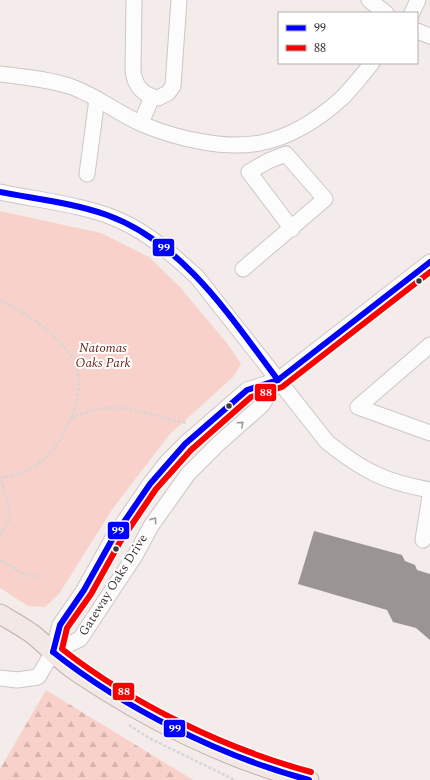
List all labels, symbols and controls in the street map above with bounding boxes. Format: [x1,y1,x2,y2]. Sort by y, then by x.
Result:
legend [278,12,418,64]
text: 99 [314,19,326,38]
text: 88 [314,39,326,58]
line badge: 99 [152,238,175,257]
text: 99 [158,239,170,256]
unlabelled marker [414,276,424,286]
park label: Natomas Oaks Park [75,338,131,373]
line badge: 88 [254,383,277,402]
text: 88 [260,384,272,401]
unlabelled marker [224,401,234,411]
one-way arrow [236,421,243,428]
one-way arrow [149,517,157,524]
line badge: 99 [107,521,130,540]
text: 99 [112,522,124,539]
street label: Gateway Oaks Drive [73,530,153,640]
unlabelled marker [111,544,121,554]
line badge: 88 [112,682,135,701]
text: 88 [118,683,130,700]
line badge: 99 [163,719,186,738]
text: 99 [169,720,181,737]

